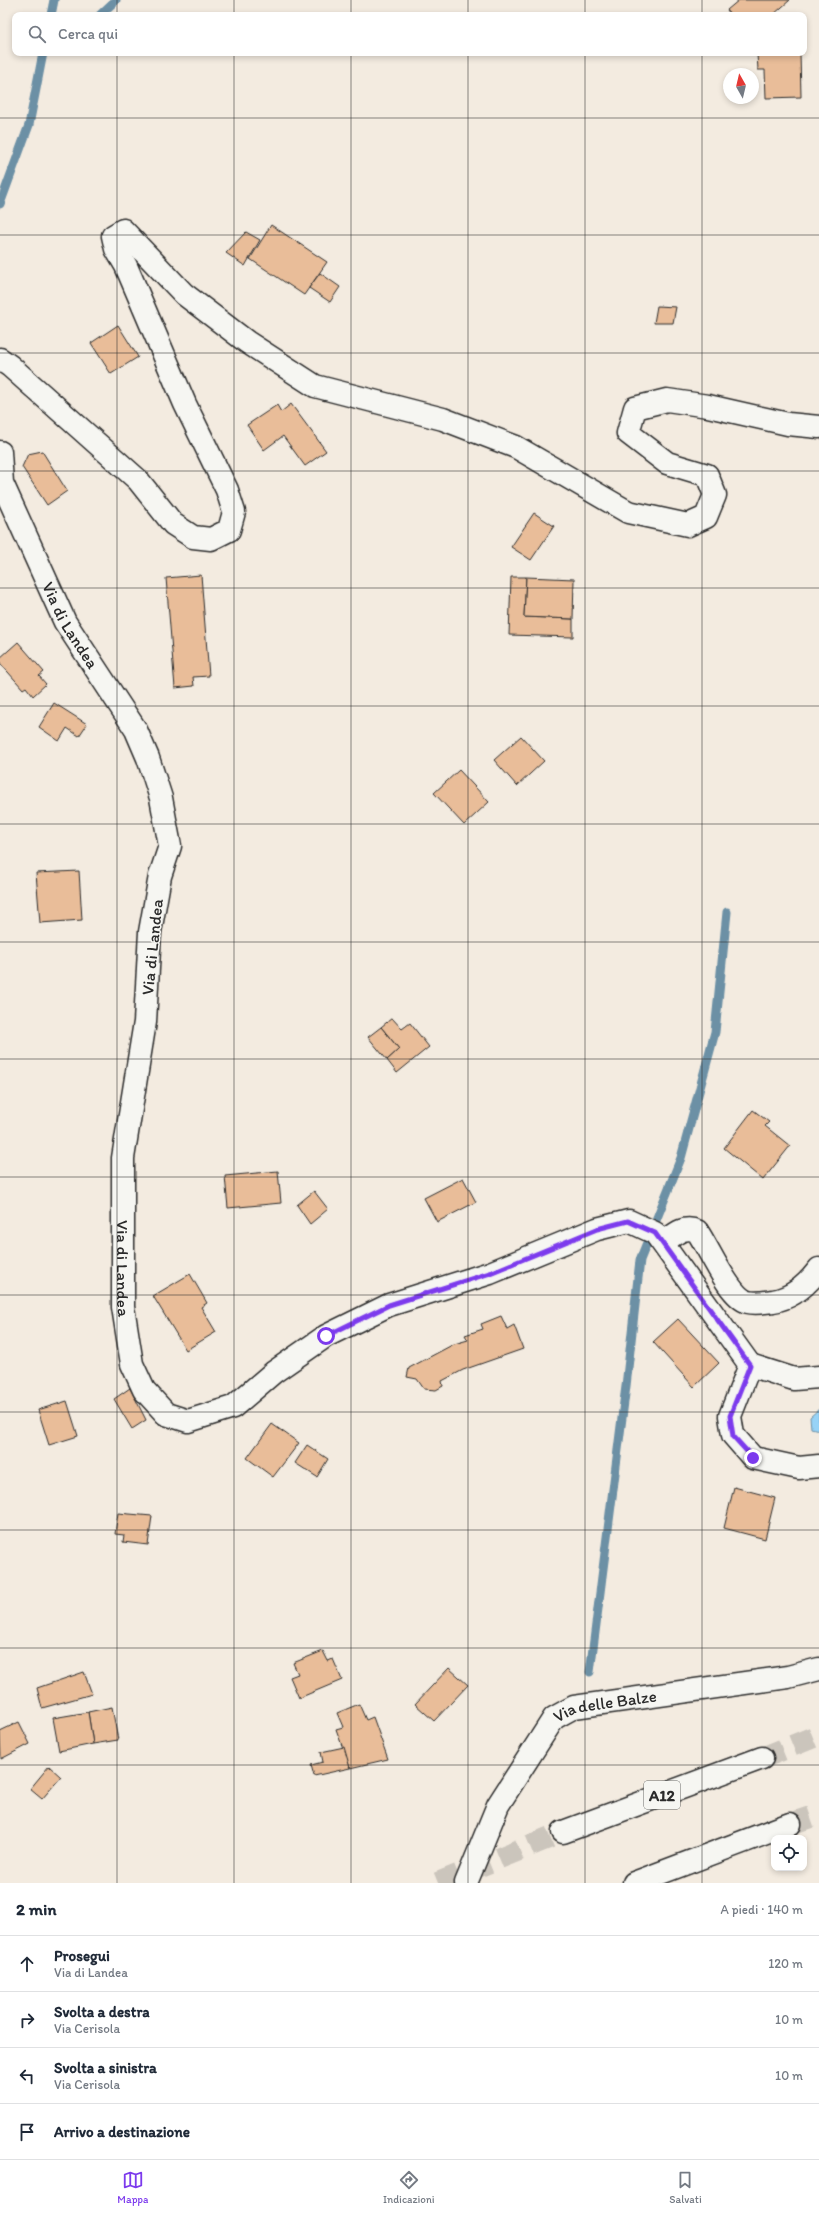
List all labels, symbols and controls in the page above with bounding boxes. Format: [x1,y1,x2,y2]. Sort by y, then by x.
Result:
search box [12,12,807,56]
icon: search [26,23,48,45]
text: Cerca qui [58,25,118,43]
north arrow [723,68,759,104]
street label: Via di Landea [38,579,103,673]
street label: Via di Landea [137,898,167,996]
street label: Via di Landea [113,1220,134,1318]
route start [317,1327,335,1345]
route end [744,1449,762,1467]
street label: Via delle Balze [549,1686,658,1727]
road number: A12 [644,1781,680,1809]
map controls [771,1835,807,1871]
button: locate [771,1835,807,1871]
text: 2 min [16,1899,56,1919]
text: A piedi · 140 m [720,1902,803,1917]
text: Prosegui [54,1947,110,1965]
icon: ahead [16,1953,38,1975]
text: 120 m [768,1956,803,1971]
text: Via di Landea [54,1965,128,1980]
text: Svolta a destra [54,2003,150,2021]
icon: right [16,2009,38,2031]
text: 10 m [775,2012,803,2027]
text: Via Cerisola [54,2021,120,2036]
text: Svolta a sinistra [54,2059,157,2077]
icon: left [16,2065,38,2087]
text: 10 m [775,2068,803,2083]
text: Via Cerisola [54,2077,120,2092]
icon: arrive [16,2121,38,2143]
text: Arrivo a destinazione [54,2123,190,2141]
tab: Mappa [117,2169,148,2206]
tab: Indicazioni [383,2169,435,2206]
tab: Salvati [669,2169,702,2206]

